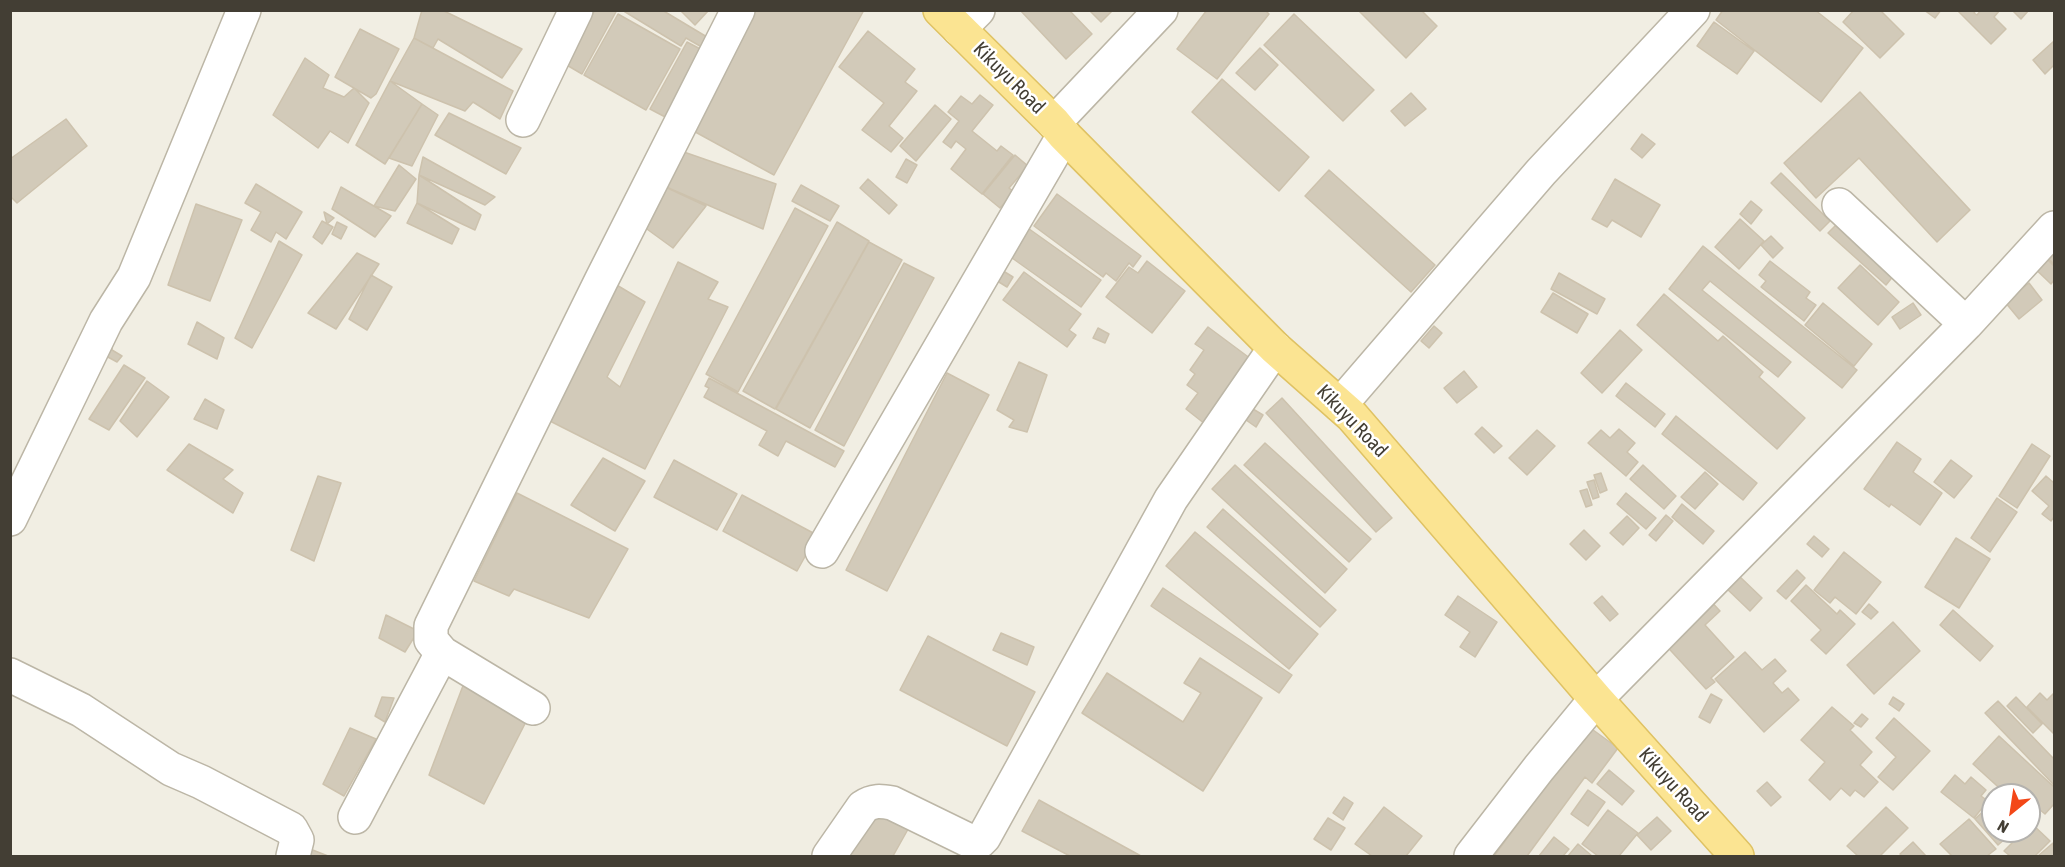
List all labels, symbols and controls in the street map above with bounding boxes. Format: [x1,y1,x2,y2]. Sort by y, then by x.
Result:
street label: Kikuyu Road [968,37,1050,119]
street label: Kikuyu Road [1312,380,1392,462]
street label: Kikuyu Road [1633,743,1713,827]
north arrow [1981,783,2041,843]
text: N [1994,817,2012,837]

